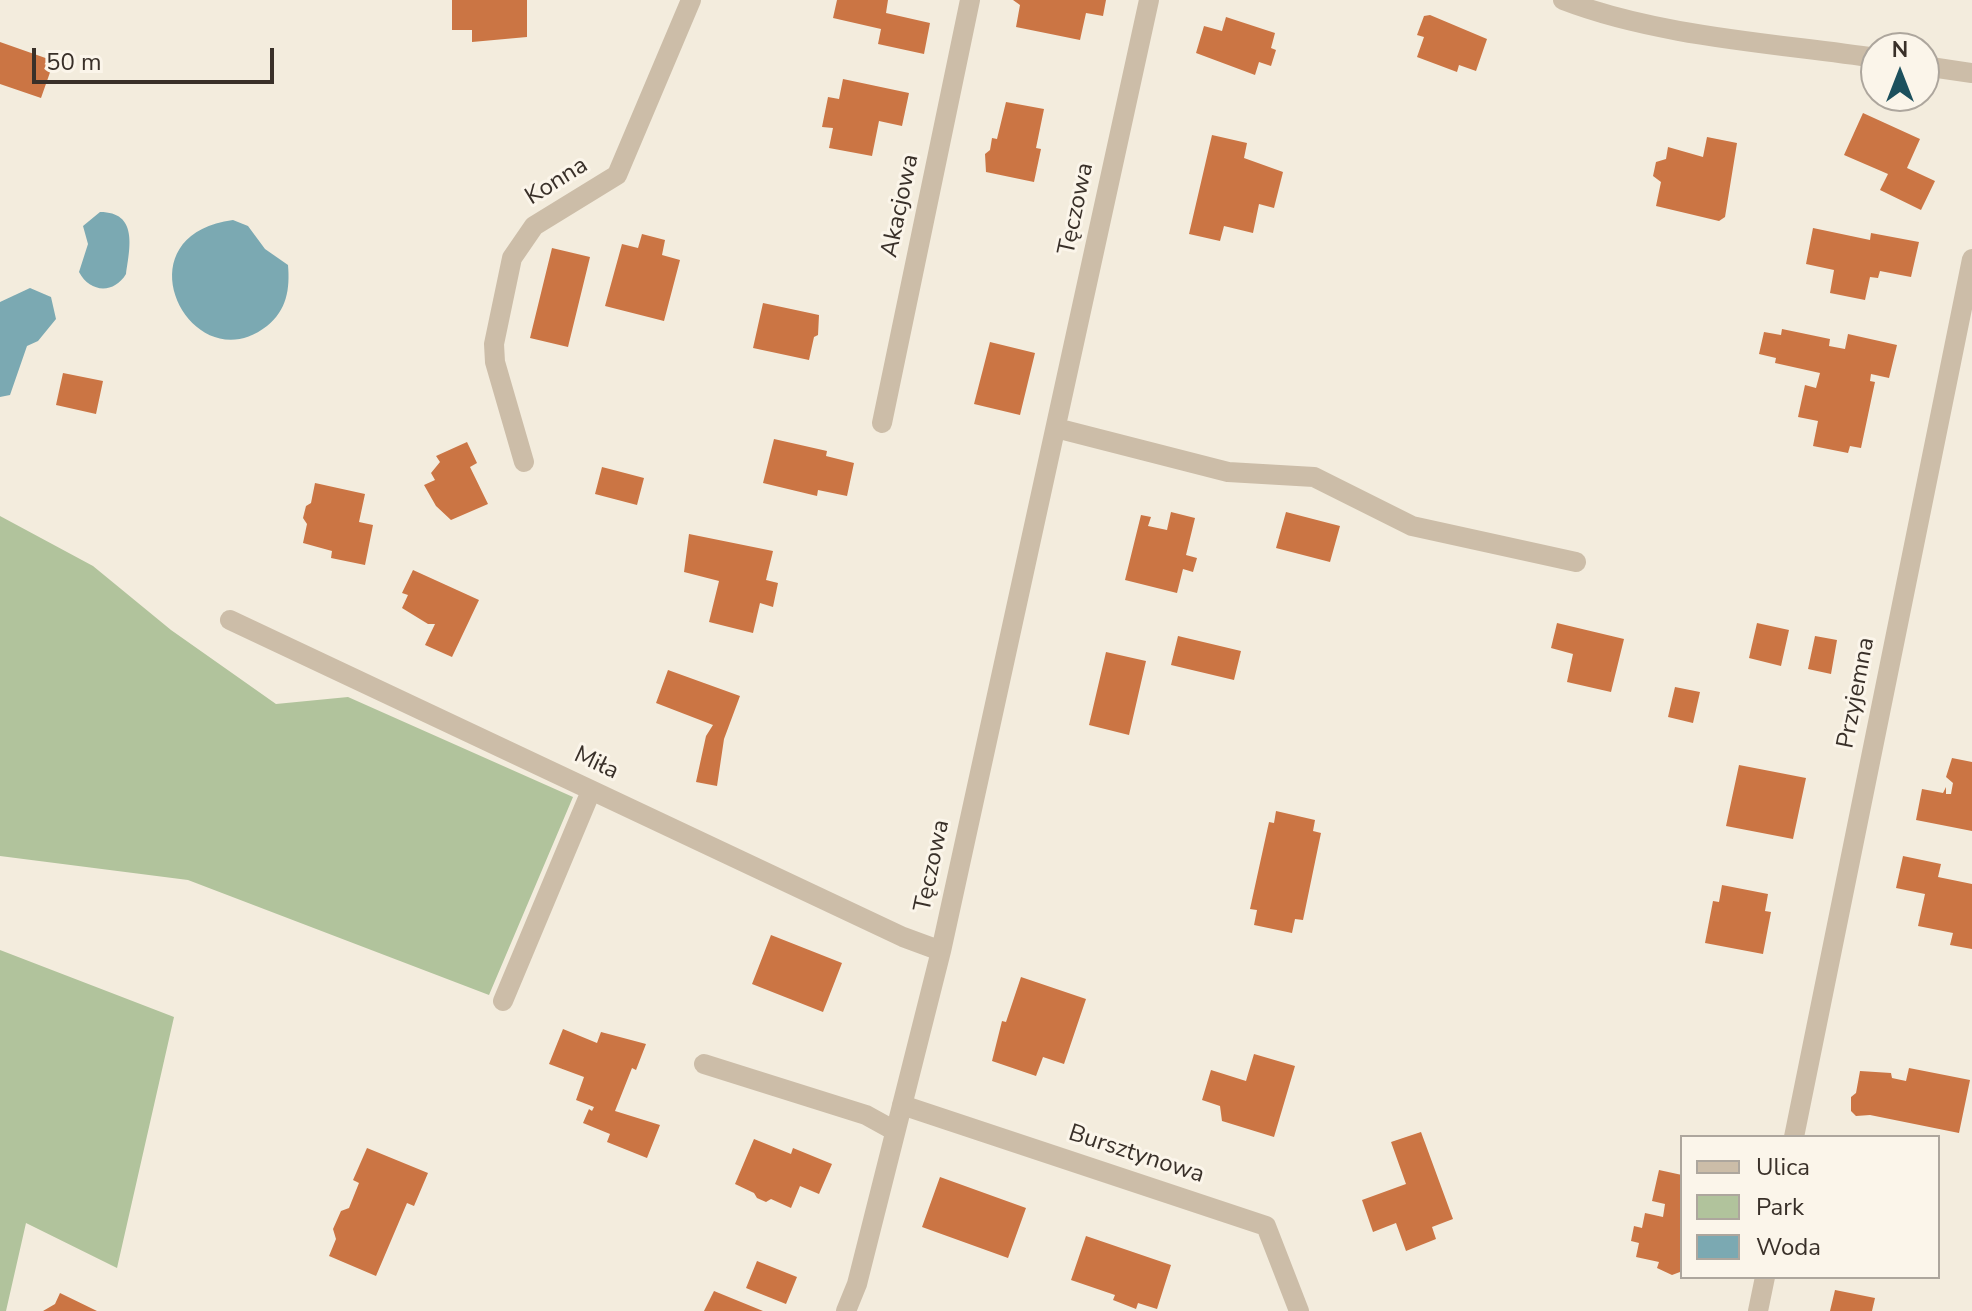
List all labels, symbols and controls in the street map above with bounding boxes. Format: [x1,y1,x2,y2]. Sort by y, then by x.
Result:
scale bar [36,32,278,82]
north arrow [1860,32,1940,112]
text: N [1892,35,1908,65]
text: 50 m [46,46,102,78]
street label: Konna [521,152,593,212]
street label: Akacjowa [876,152,926,260]
street label: Tęczowa [1053,160,1101,258]
street label: Przyjemna [1832,635,1882,751]
street label: Miła [569,741,623,787]
street label: Tęczowa [909,817,957,915]
street label: Bursztynowa [1064,1120,1208,1190]
legend [1680,1135,1940,1279]
text: Ulica [1756,1151,1810,1183]
text: Park [1756,1191,1804,1223]
text: Woda [1756,1231,1821,1263]

